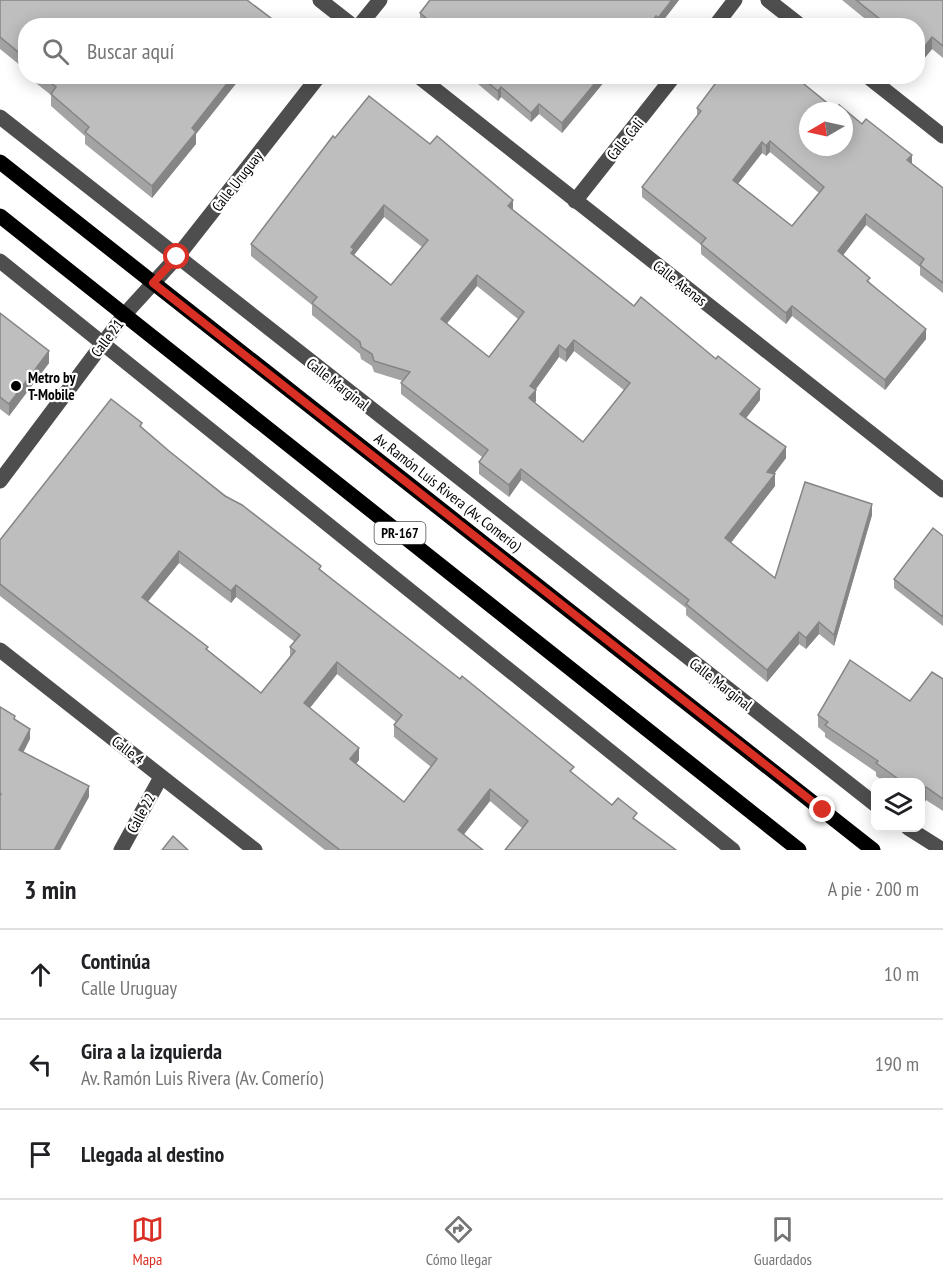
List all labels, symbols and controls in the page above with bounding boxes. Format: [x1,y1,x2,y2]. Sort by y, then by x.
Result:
search box [18,18,925,84]
icon: search [39,35,72,68]
text: Buscar aquí [87,37,174,65]
north arrow [799,102,853,156]
street label: Calle Cali [602,114,648,164]
street label: Calle Uruguay [207,146,267,215]
route start [163,243,189,269]
street label: Calle Atenas [649,256,711,310]
street label: Calle 21 [87,315,127,361]
street label: Calle Marginal [303,354,374,415]
place label: Metro by T-Mobile [28,368,76,404]
marker: Metro by T-Mobile [9,379,23,393]
street label: Av. Ramón Luis Rivera (Av. Comerío) [371,429,526,556]
road number: PR-167 [374,522,426,544]
street label: Calle Marginal [686,654,757,715]
street label: Calle 4 [108,731,148,769]
map controls [871,778,925,832]
button: layers [871,778,925,832]
street label: Calle 22 [122,790,160,836]
route end [809,796,835,822]
text: 3 min [24,873,77,906]
text: A pie · 200 m [828,876,919,902]
text: Continúa [81,947,150,975]
icon: ahead [24,958,57,991]
text: 10 m [884,961,919,987]
text: Calle Uruguay [81,975,177,1001]
text: Gira a la izquierda [81,1037,222,1065]
icon: left [24,1048,57,1081]
text: 190 m [875,1051,919,1077]
text: Av. Ramón Luis Rivera (Av. Comerío) [81,1065,323,1091]
icon: arrive [24,1138,57,1171]
text: Llegada al destino [81,1140,224,1168]
tab: Mapa [131,1213,164,1269]
tab: Cómo llegar [426,1213,492,1269]
tab: Guardados [754,1213,812,1269]

